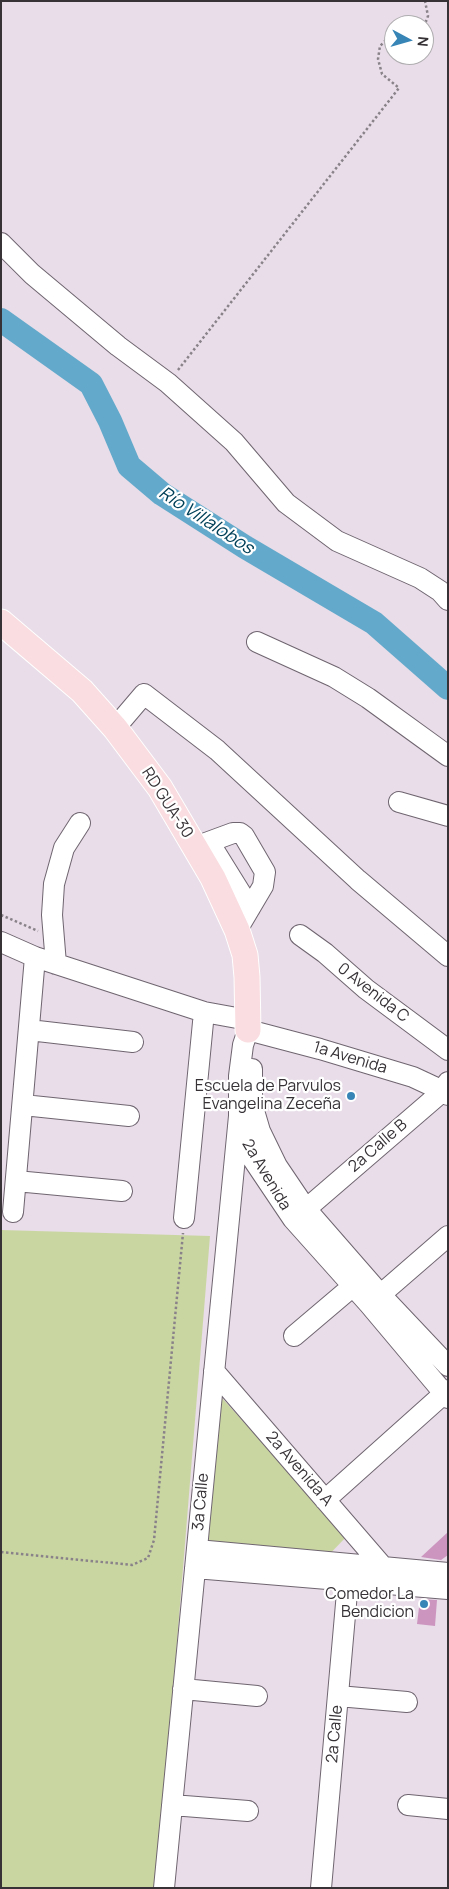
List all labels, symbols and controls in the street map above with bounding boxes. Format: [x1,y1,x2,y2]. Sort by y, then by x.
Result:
north arrow [384,15,434,65]
text: N [413,36,433,48]
water label: Río Villalobos [155,482,257,560]
street label: RD GUA-30 [137,764,197,842]
street label: 0 Avenida C [333,959,413,1027]
street label: 1a Avenida [311,1038,389,1078]
place label: Escuela de Parvulos Evangelina Zeceña [195,1077,341,1115]
marker: Escuela de Parvulos Evangelina Zeceña [345,1090,357,1102]
street label: 2a Calle B [345,1115,411,1177]
street label: 2a Avenida [237,1136,295,1214]
street label: 2a Avenida A [261,1428,337,1510]
street label: 3a Calle [189,1472,213,1532]
place label: Comedor La Bendicion [325,1585,414,1623]
marker: Comedor La Bendicion [418,1598,430,1610]
street label: 2a Calle [323,1704,347,1764]

